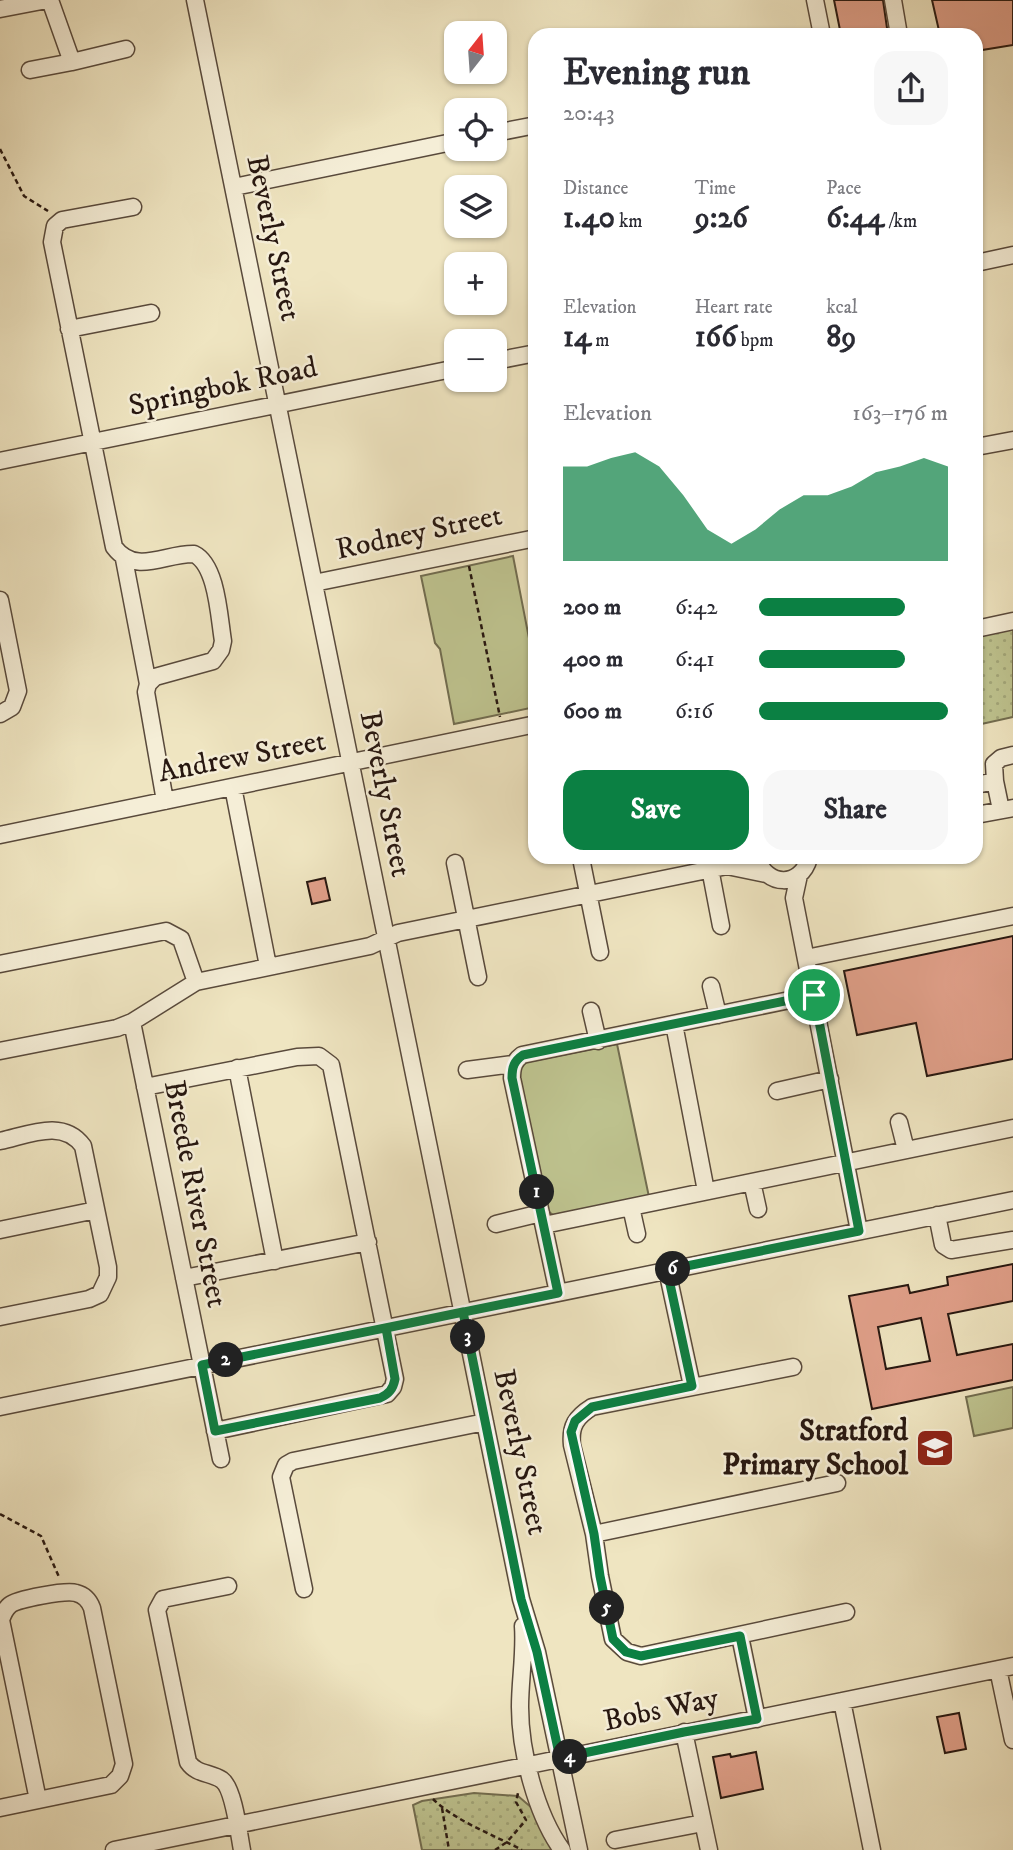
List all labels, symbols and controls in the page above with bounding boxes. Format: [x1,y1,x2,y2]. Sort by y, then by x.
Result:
north arrow [444,21,508,84]
map controls [444,21,507,392]
text: Evening run [563,49,750,97]
button: share [874,51,948,125]
button: locate [444,98,507,161]
text: 20:43 [563,99,615,128]
street label: Beverly Street [237,152,309,324]
button: layers [444,175,507,238]
text: Distance [563,177,628,200]
text: Time [695,177,736,200]
text: Pace [826,177,861,200]
text: 1.40 [563,200,615,237]
text: 9:26 [695,200,748,237]
text: 6:44 [826,200,884,237]
text: km [615,210,643,233]
text: /km [884,210,917,233]
button: + [444,252,507,315]
text: Elevation [563,296,637,319]
text: Heart rate [695,296,773,319]
text: kcal [826,296,858,319]
text: 14 [563,319,591,356]
text: 166 [695,319,737,356]
text: 89 [826,319,856,356]
button: − [444,329,507,392]
text: m [591,329,610,352]
text: bpm [737,329,774,352]
street label: Springbok Road [125,349,321,425]
text: Elevation [563,399,652,428]
text: 163–176 m [852,399,948,428]
street label: Rodney Street [333,497,505,569]
text: 200 m [563,593,621,622]
text: 6:42 [675,593,718,622]
text: 400 m [563,645,623,674]
text: 6:41 [675,645,715,674]
text: 600 m [563,697,622,726]
text: 6:16 [675,697,713,726]
street label: Beverly Street [351,708,419,880]
street label: Andrew Street [155,723,329,791]
button: Save [563,770,749,850]
button: Share [763,770,948,850]
pin [784,965,844,1025]
icon: arrive [795,976,833,1014]
street label: Breede River Street [155,1077,235,1311]
pin: 1 [520,1174,554,1210]
text: 1 [533,1180,540,1203]
pin: 6 [656,1252,690,1286]
text: 6 [668,1257,677,1280]
pin: 3 [450,1320,486,1354]
text: 3 [464,1325,471,1348]
pin: 2 [208,1342,244,1378]
text: 2 [221,1348,230,1371]
street label: Beverly Street [484,1366,556,1538]
place label: Stratford Primary School [722,1413,909,1484]
school or university icon: Stratford Primary School [914,1427,956,1469]
pin: 5 [590,1590,624,1626]
text: 5 [602,1596,611,1619]
street label: Bobs Way [600,1680,723,1740]
pin: 4 [552,1740,588,1774]
text: 4 [564,1745,575,1768]

